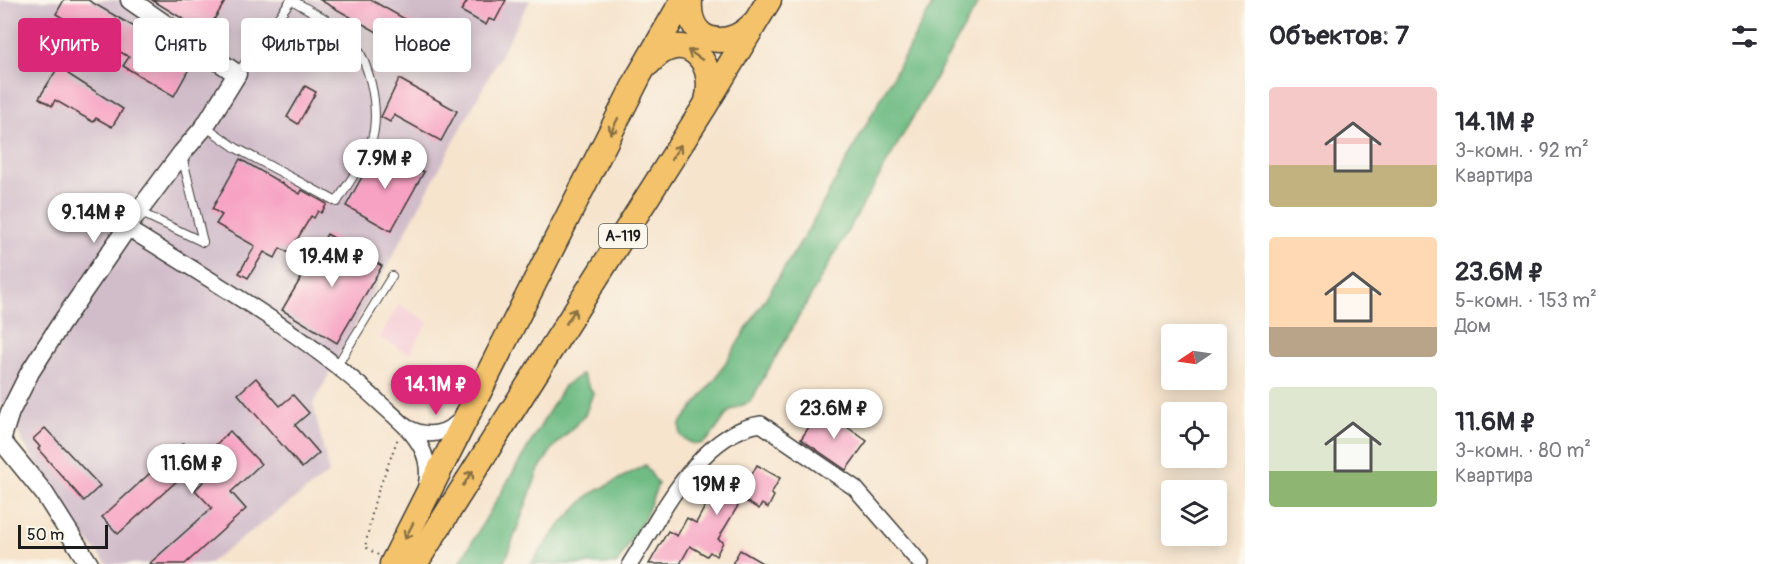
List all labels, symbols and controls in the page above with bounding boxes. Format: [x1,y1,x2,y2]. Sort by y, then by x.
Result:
chip: Купить [18,18,121,72]
chip: Снять [133,18,229,72]
chip: Фильтры [241,18,361,72]
chip: Новое [373,18,471,72]
text: Объектов: 7 [1269,20,1409,52]
icon: filters [1728,20,1761,53]
one-way arrow [686,48,703,61]
text: 14.1M ₽ [1455,106,1536,138]
icon: home [1317,111,1389,183]
one-way arrow [607,116,619,134]
text: 3-комн. · 92 m² [1455,138,1589,163]
pin: 7.9M ₽ [336,139,434,190]
one-way arrow [670,143,683,160]
text: 7.9M ₽ [357,146,413,171]
text: Квартира [1455,163,1533,188]
pin: 9.14M ₽ [39,193,149,244]
text: 9.14M ₽ [62,200,126,225]
road number: А-119 [599,224,647,248]
pin: 19.4M ₽ [277,237,387,288]
text: 19.4M ₽ [300,244,364,269]
text: 23.6M ₽ [1455,256,1544,288]
icon: home [1317,261,1389,333]
text: 5-комн. · 153 m² [1455,288,1597,313]
one-way arrow [566,308,578,325]
text: Дом [1455,313,1491,338]
north arrow [1161,324,1227,390]
map controls [1161,324,1227,546]
pin: 14.1M ₽ [381,365,491,416]
text: 14.1M ₽ [405,372,467,397]
pin: 23.6M ₽ [779,389,889,440]
text: 23.6M ₽ [800,396,868,421]
button: locate [1161,402,1227,468]
text: 11.6M ₽ [1455,406,1536,438]
icon: home [1317,411,1389,483]
text: 3-комн. · 80 m² [1455,438,1591,463]
pin: 11.6M ₽ [137,444,247,495]
text: 11.6M ₽ [161,451,223,476]
text: Квартира [1455,463,1533,488]
pin: 19M ₽ [675,465,759,516]
one-way arrow [461,470,474,487]
text: 19M ₽ [693,472,741,497]
button: layers [1161,480,1227,546]
one-way arrow [403,521,414,539]
scale bar [18,522,108,550]
text: 50 m [27,525,64,545]

